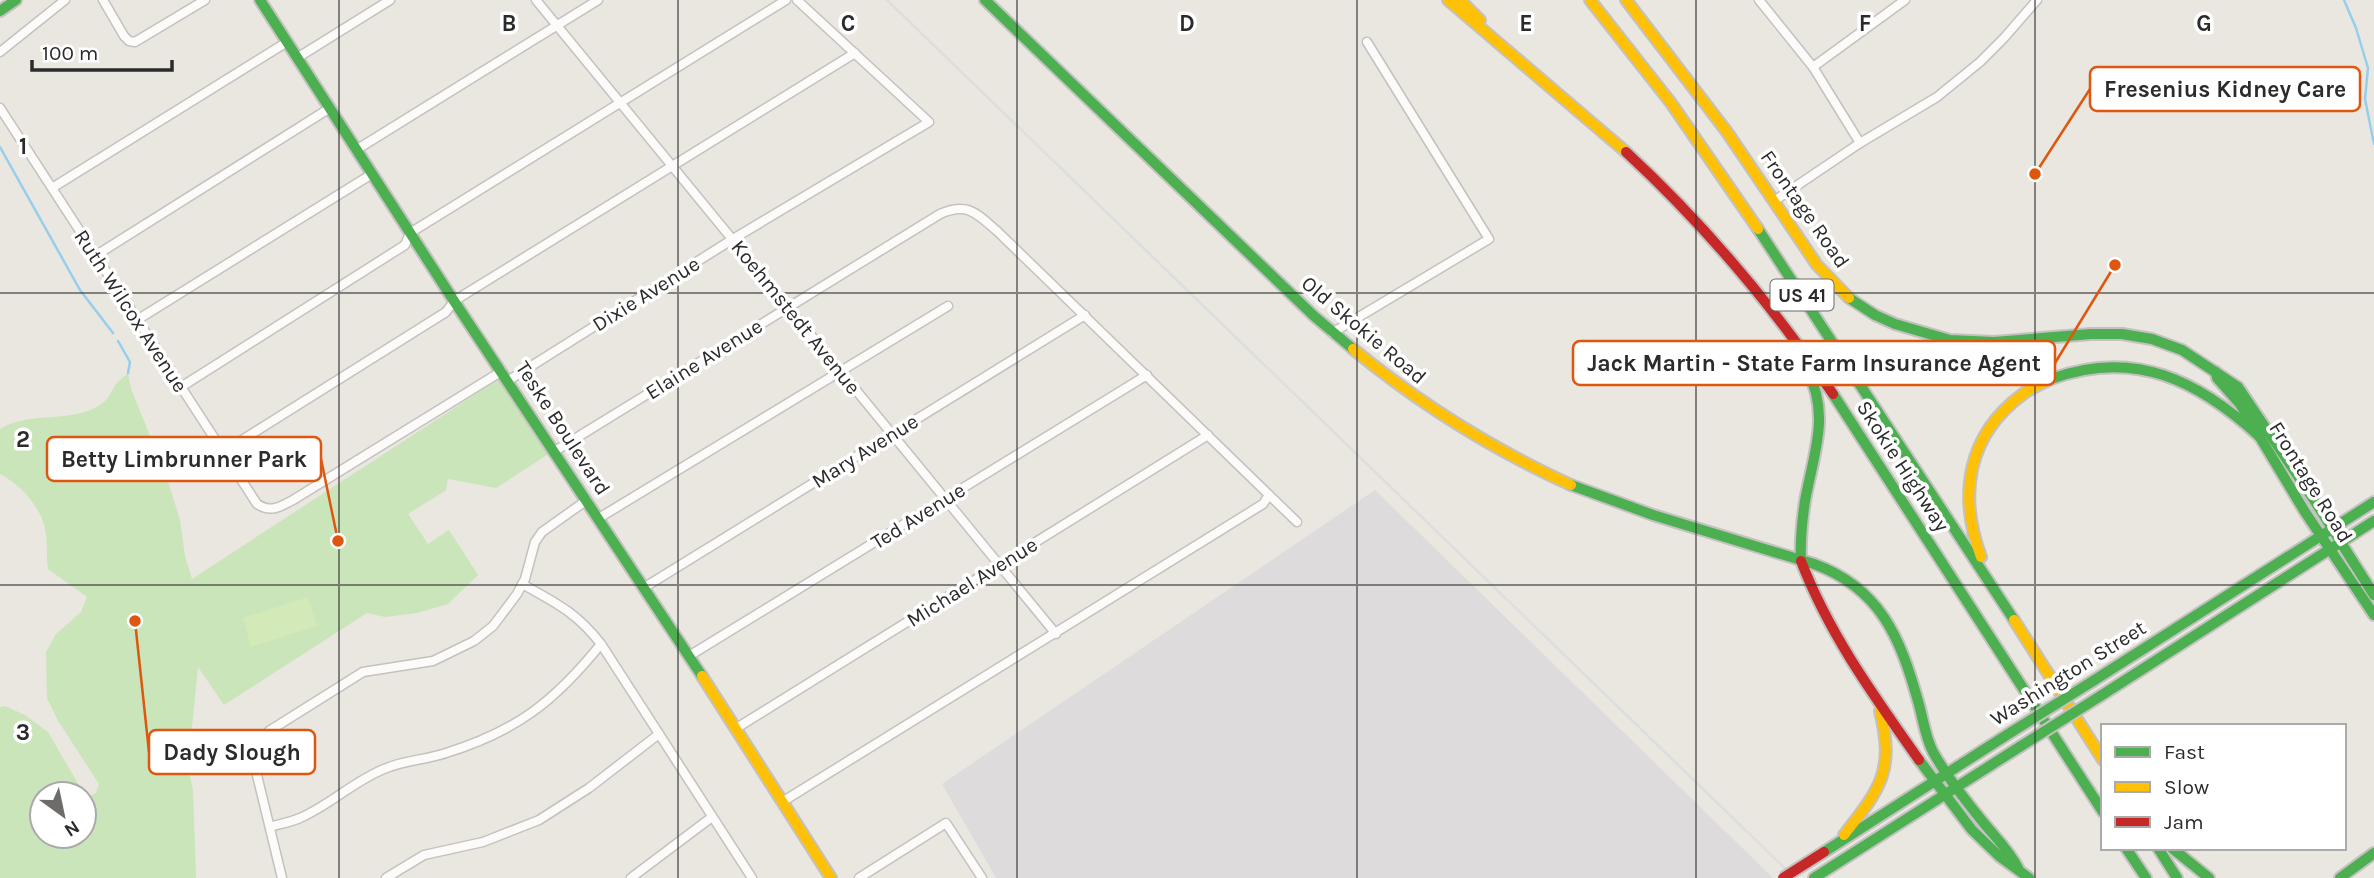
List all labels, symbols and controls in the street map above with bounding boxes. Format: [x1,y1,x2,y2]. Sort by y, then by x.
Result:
text: B [502,10,516,37]
text: C [841,10,855,37]
text: D [1179,10,1195,37]
text: E [1519,10,1533,37]
text: F [1859,10,1871,37]
text: G [2196,10,2212,37]
scale bar [32,28,172,72]
text: 100 m [42,41,99,65]
callout: Fresenius Kidney Care [2090,67,2360,111]
text: Fresenius Kidney Care [2104,76,2346,103]
text: 1 [19,133,27,160]
street label: Frontage Road [1756,146,1854,272]
street label: Ruth Wilcox Avenue [69,225,193,397]
street label: Koehmstedt Avenue [726,235,866,399]
street label: Dixie Avenue [588,251,704,337]
street label: Old Skokie Road [1297,271,1431,389]
road number: US 41 [1770,280,1834,310]
street label: Elaine Avenue [641,314,767,404]
callout: Jack Martin - State Farm Insurance Agent [1573,341,2055,385]
text: Jack Martin - State Farm Insurance Agent [1587,350,2041,377]
street label: Teske Boulevard [511,357,615,499]
street label: Skokie Highway [1852,396,1954,536]
street label: Mary Avenue [807,409,923,493]
street label: Frontage Road [2264,417,2358,547]
text: 2 [16,426,30,453]
callout: Betty Limbrunner Park [47,437,321,481]
text: Betty Limbrunner Park [61,446,307,473]
street label: Ted Avenue [867,478,969,554]
street label: Michael Avenue [902,532,1042,632]
street label: Washington Street [1986,615,2150,731]
text: 3 [16,719,30,746]
legend [2101,724,2346,850]
callout: Dady Slough [149,730,315,774]
text: Dady Slough [163,739,301,766]
text: Fast [2164,740,2205,764]
text: Slow [2164,775,2209,799]
north arrow [28,780,98,850]
text: Jam [2164,810,2204,834]
text: N [60,815,83,841]

